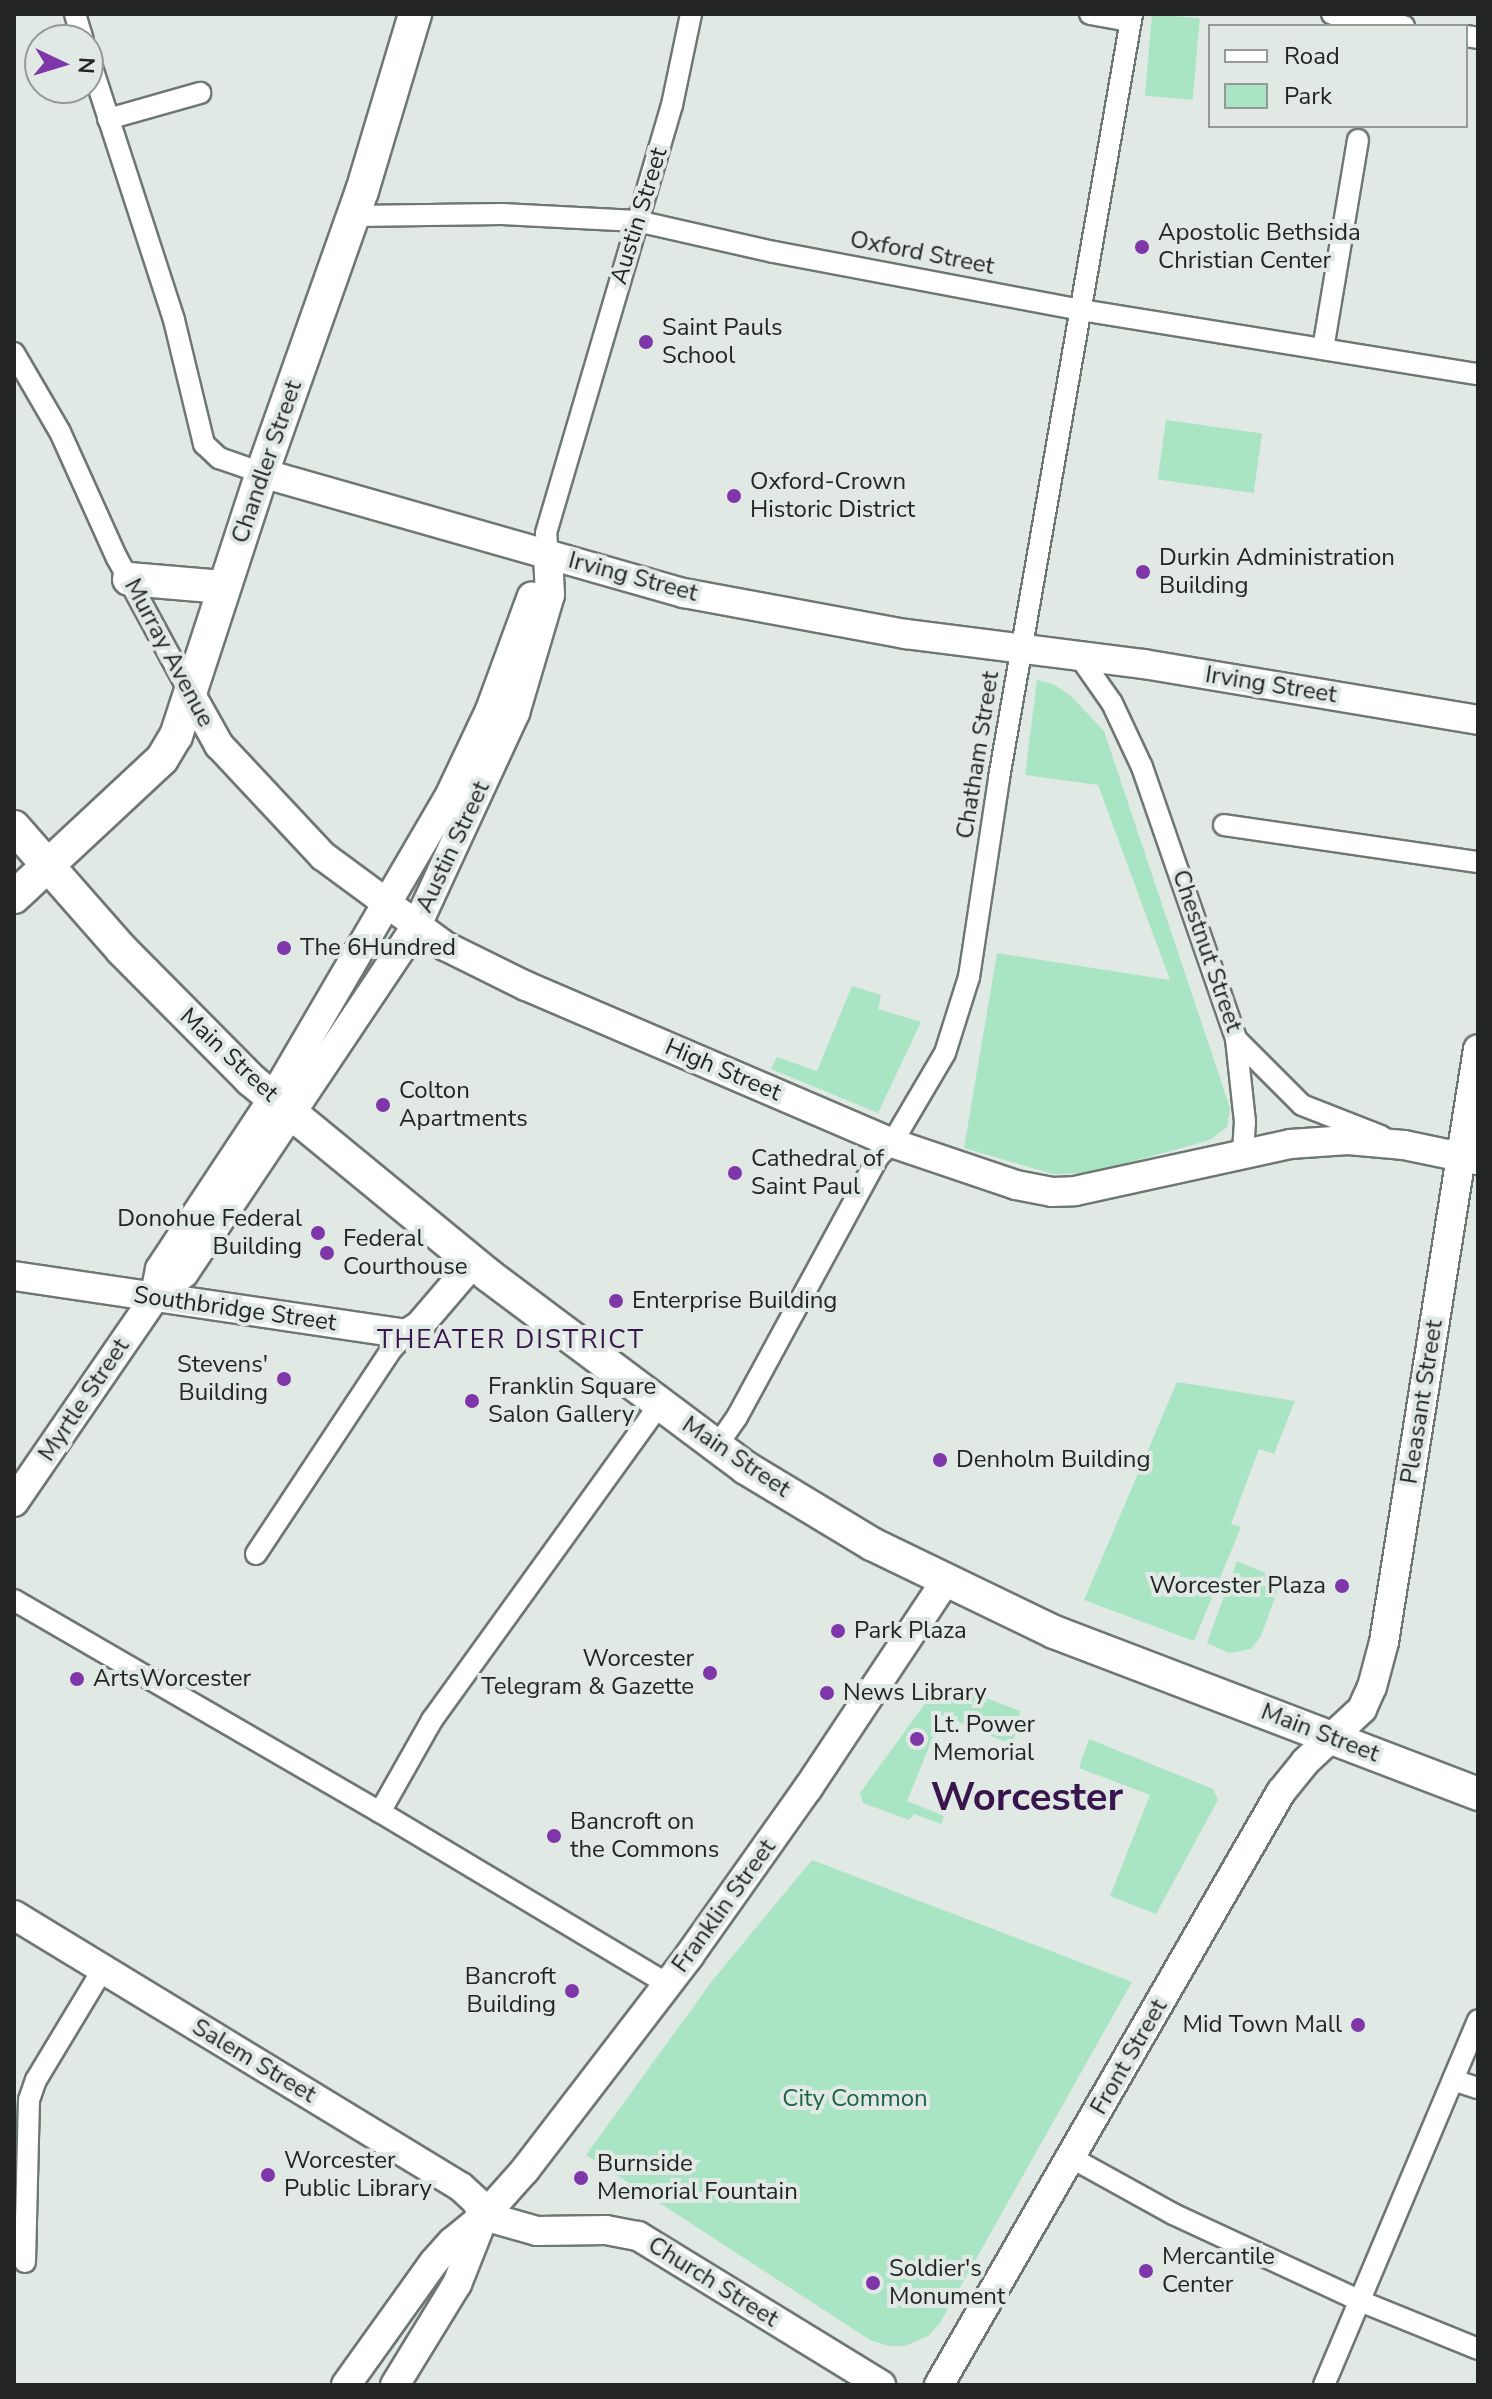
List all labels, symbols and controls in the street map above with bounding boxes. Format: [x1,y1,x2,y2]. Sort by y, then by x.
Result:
north arrow [24,24,104,104]
legend [1208,24,1468,128]
text: Road [1284,40,1340,72]
text: N [70,56,101,75]
text: Park [1284,80,1332,112]
street label: Austin Street [605,144,673,288]
place label: Apostolic Bethsida Christian Center [1158,219,1361,275]
street label: Oxford Street [848,225,996,281]
marker: Apostolic Bethsida Christian Center [1133,238,1151,256]
place label: Saint Pauls School [662,314,783,370]
marker: Saint Pauls School [637,333,655,351]
street label: Chandler Street [226,377,308,547]
place label: Oxford-Crown Historic District [750,468,915,524]
marker: Oxford-Crown Historic District [725,487,743,505]
place label: Durkin Administration Building [1159,544,1395,600]
street label: Irving Street [565,546,701,608]
marker: Durkin Administration Building [1134,563,1152,581]
street label: Murray Avenue [118,574,220,732]
street label: Irving Street [1203,660,1339,710]
street label: Chatham Street [951,669,1005,841]
street label: Austin Street [410,777,496,917]
street label: Chestnut Street [1166,866,1248,1036]
place label: The 6Hundred [300,934,456,962]
marker: The 6Hundred [275,939,293,957]
street label: Main Street [174,1002,284,1108]
street label: High Street [661,1033,785,1107]
place label: Colton Apartments [399,1077,528,1133]
marker: Colton Apartments [374,1096,392,1114]
place label: Cathedral of Saint Paul [751,1145,884,1201]
marker: Cathedral of Saint Paul [726,1164,744,1182]
place label: Donohue Federal Building [117,1205,302,1261]
marker: Donohue Federal Building [309,1224,327,1242]
place label: Federal Courthouse [343,1225,467,1281]
marker: Federal Courthouse [318,1244,336,1262]
street label: Southbridge Street [132,1281,338,1337]
place label: Enterprise Building [632,1287,837,1315]
marker: Enterprise Building [607,1292,625,1310]
street label: Pleasant Street [1395,1318,1449,1486]
district label: THEATER DISTRICT [377,1324,645,1356]
street label: Myrtle Street [32,1333,136,1467]
place label: Stevens' Building [177,1351,268,1407]
marker: Stevens' Building [275,1370,293,1388]
place label: Franklin Square Salon Gallery [488,1373,656,1429]
marker: Franklin Square Salon Gallery [463,1392,481,1410]
street label: Main Street [677,1410,795,1504]
place label: Denholm Building [956,1446,1150,1474]
marker: Denholm Building [931,1451,949,1469]
place label: Worcester Plaza [1150,1572,1326,1600]
marker: Worcester Plaza [1333,1577,1351,1595]
place label: Park Plaza [854,1617,967,1645]
marker: Park Plaza [829,1622,847,1640]
place label: Worcester Telegram & Gazette [481,1645,694,1701]
marker: Worcester Telegram & Gazette [701,1664,719,1682]
place label: ArtsWorcester [93,1665,251,1693]
marker: ArtsWorcester [68,1670,86,1688]
place label: News Library [843,1679,986,1707]
marker: News Library [818,1684,836,1702]
street label: Main Street [1257,1697,1383,1769]
place label: Lt. Power Memorial [933,1711,1035,1767]
marker: Lt. Power Memorial [908,1730,926,1748]
district label: Worcester [931,1773,1123,1821]
place label: Bancroft on the Commons [570,1808,719,1864]
marker: Bancroft on the Commons [545,1827,563,1845]
street label: Franklin Street [666,1834,782,1978]
place label: Bancroft Building [465,1963,556,2019]
marker: Bancroft Building [563,1982,581,2000]
street label: Front Street [1084,1994,1174,2120]
place label: Mid Town Mall [1183,2011,1342,2039]
street label: Salem Street [187,2013,321,2109]
marker: Mid Town Mall [1349,2016,1367,2034]
park label: City Common [782,2085,928,2113]
place label: Worcester Public Library [284,2147,432,2203]
place label: Burnside Memorial Fountain [597,2150,798,2206]
marker: Worcester Public Library [259,2166,277,2184]
marker: Burnside Memorial Fountain [572,2169,590,2187]
street label: Church Street [643,2231,783,2333]
place label: Mercantile Center [1162,2243,1275,2299]
place label: Soldier's Monument [889,2255,1005,2311]
marker: Mercantile Center [1137,2262,1155,2280]
marker: Soldier's Monument [864,2274,882,2292]

